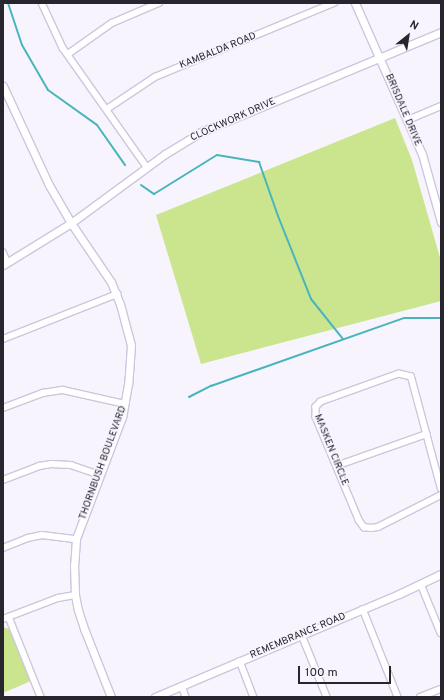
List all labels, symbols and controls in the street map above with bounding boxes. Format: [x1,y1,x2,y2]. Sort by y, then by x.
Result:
north arrow [388,16,428,56]
text: N [407,18,421,34]
street label: KAMBALDA ROAD [178,30,258,72]
street label: BRISDALE DRIVE [382,72,424,148]
street label: CLOCKWORK DRIVE [189,96,277,144]
street label: THORNBUSH BOULEVARD [77,404,129,522]
street label: MASKEN CIRCLE [311,413,351,487]
street label: REMEMBRANCE ROAD [248,610,348,662]
scale bar [300,658,393,684]
text: 100 m [305,665,338,681]

